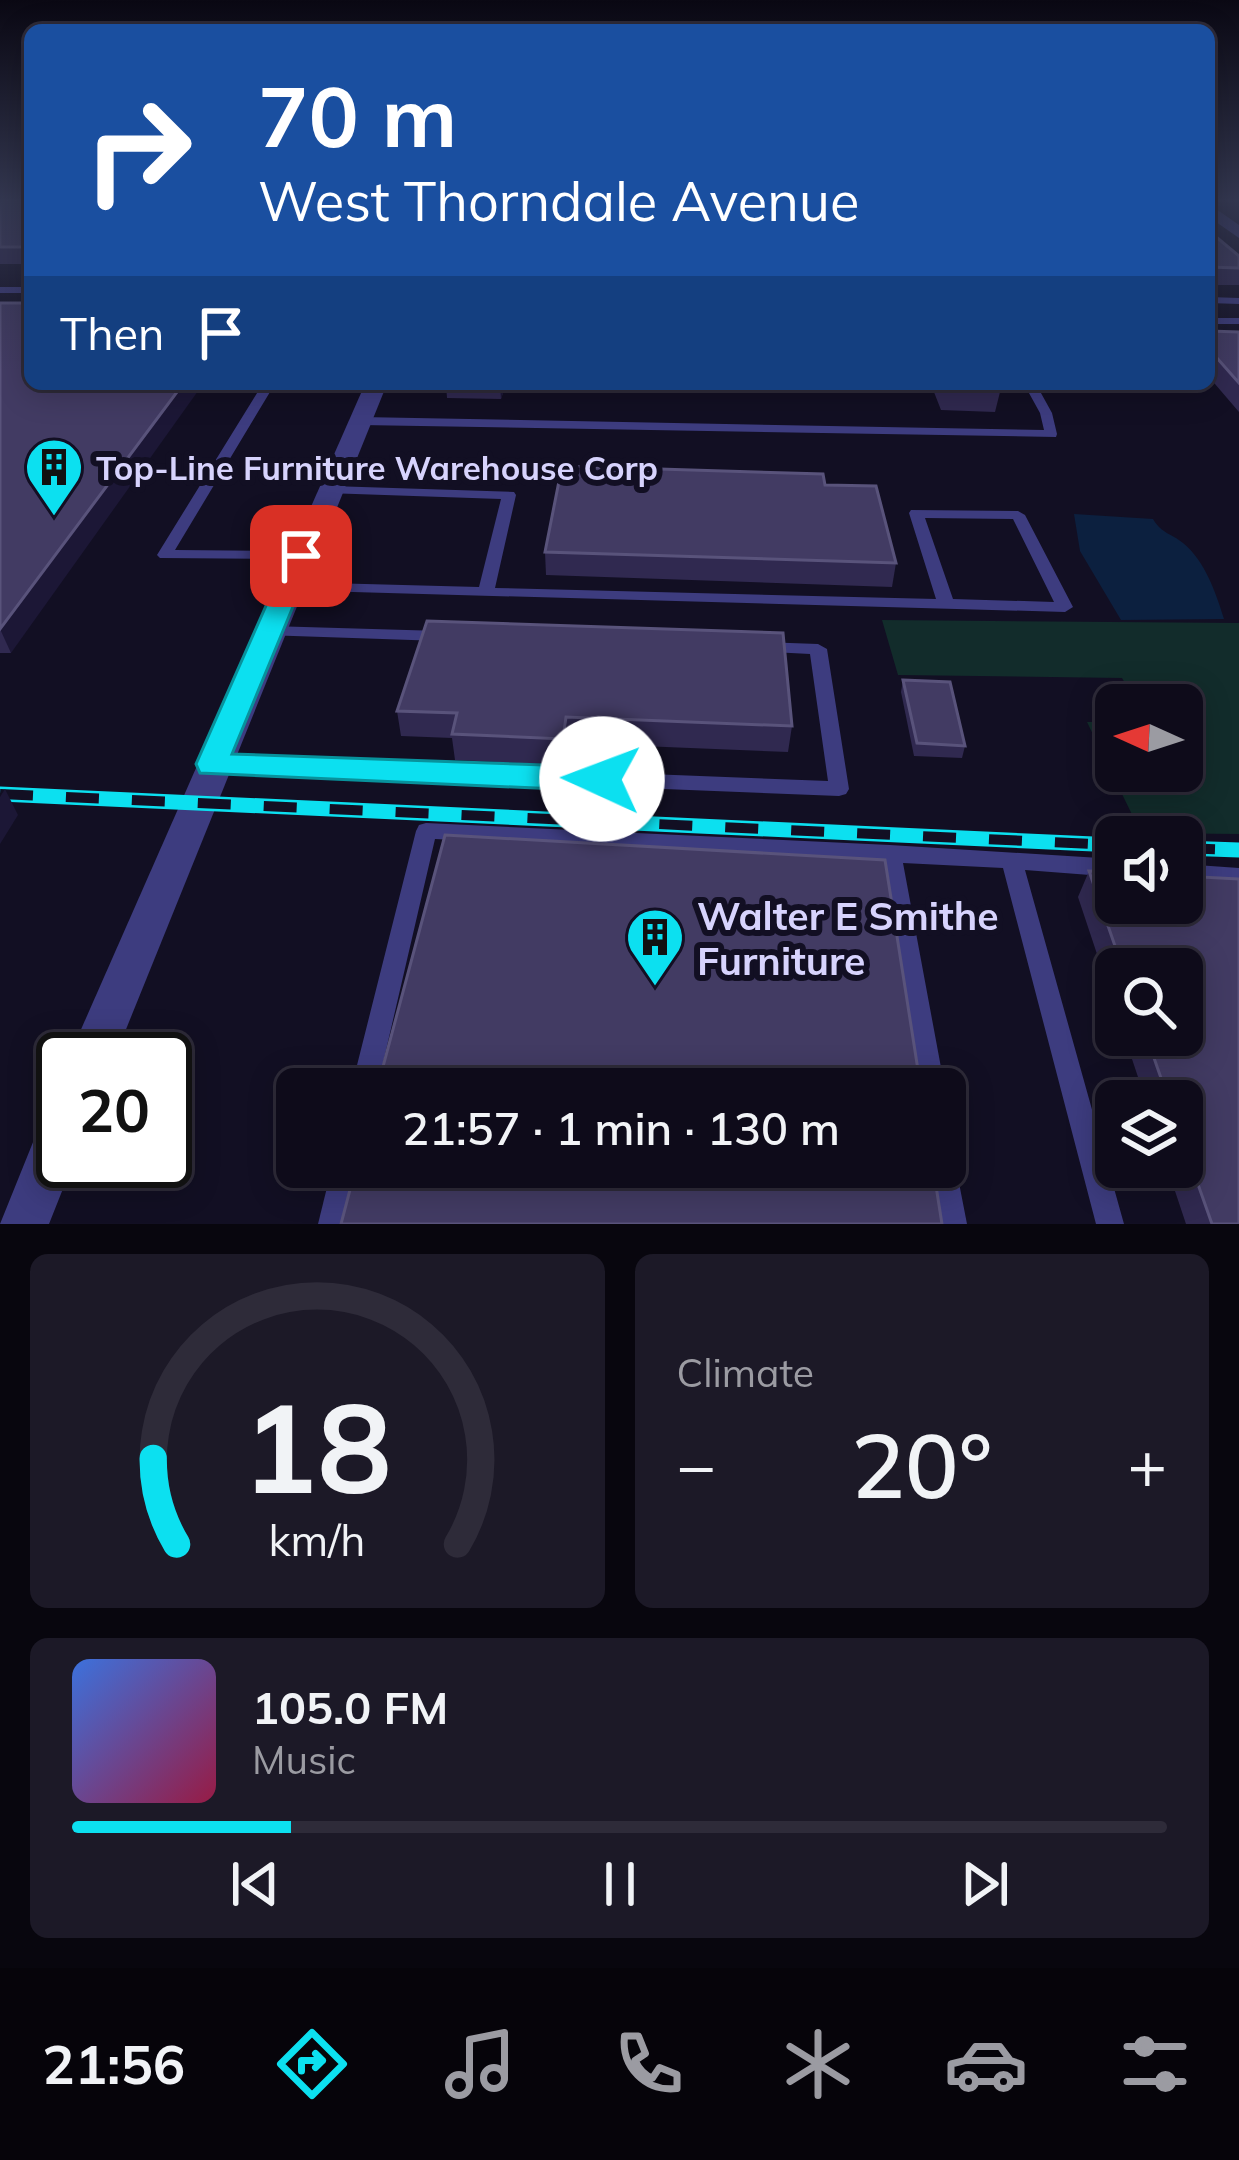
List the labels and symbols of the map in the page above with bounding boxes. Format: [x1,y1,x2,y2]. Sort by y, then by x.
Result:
building icon: Top-Line Furniture Warehouse Corp [23,436,85,518]
place label: Top-Line Furniture Warehouse Corp [96,447,658,488]
pin [250,505,352,607]
north arrow [1095,684,1203,792]
position arrow [539,716,665,842]
place label: Walter E Smithe Furniture [697,891,999,985]
building icon: Walter E Smithe Furniture [624,906,686,988]
speed limit sign: 20 [36,1032,192,1188]

